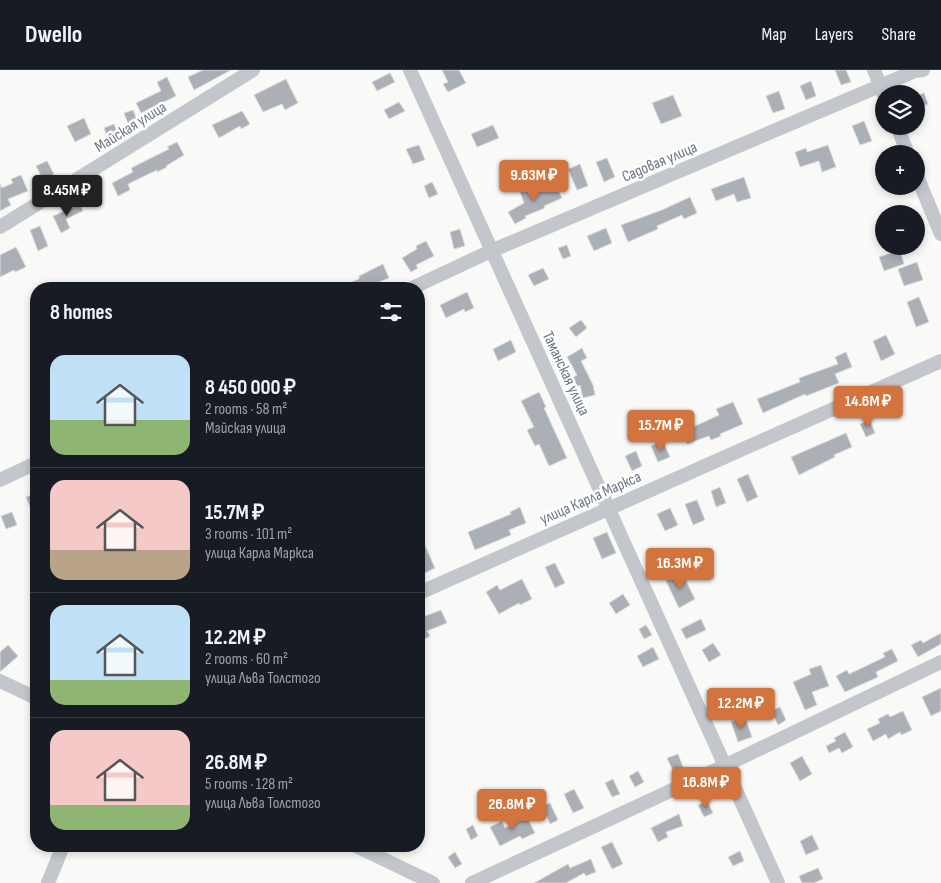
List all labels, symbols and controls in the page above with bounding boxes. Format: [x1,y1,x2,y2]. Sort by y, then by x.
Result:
text: Dwello [25,20,82,49]
text: Map [762,24,787,45]
text: Layers [815,24,854,45]
text: Share [882,24,916,45]
map controls [875,85,925,255]
button: layers [875,85,925,135]
street label: Майская улица [91,98,170,157]
street label: Садовая улица [619,138,700,187]
button: + [875,145,925,195]
pin: 9.63M ₽ [488,160,580,202]
text: 9.63M ₽ [510,166,558,185]
pin: 8.45M ₽ [21,174,113,217]
text: 8.45M ₽ [43,181,91,200]
button: − [875,205,925,255]
icon: filters [377,298,405,326]
text: 8 homes [50,300,113,325]
street label: Таманская улица [538,328,593,419]
icon: home [90,375,150,435]
text: 8 450 000 ₽ [205,375,296,400]
pin: 14.6M ₽ [822,386,914,428]
text: 14.6M ₽ [845,392,891,411]
text: 2 rooms · 58 m² [205,400,287,419]
pin: 15.7M ₽ [615,410,707,452]
text: 15.7M ₽ [638,416,684,435]
text: Майская улица [205,419,286,438]
street label: улица Карла Маркса [537,468,644,529]
icon: home [90,500,150,560]
text: 15.7M ₽ [205,500,264,525]
text: 3 rooms · 101 m² [205,525,292,544]
text: улица Карла Маркса [205,544,314,563]
pin: 16.3M ₽ [634,548,726,590]
text: 16.3M ₽ [657,554,703,573]
icon: home [90,625,150,685]
text: 12.2M ₽ [205,625,266,650]
text: 2 rooms · 60 m² [205,650,288,669]
text: улица Льва Толстого [205,669,321,688]
pin: 12.2M ₽ [695,688,787,730]
text: 12.2M ₽ [718,694,764,713]
icon: home [90,750,150,810]
text: 26.8M ₽ [205,750,267,775]
pin: 16.8M ₽ [660,766,752,809]
text: 16.8M ₽ [683,773,729,792]
text: 5 rooms · 128 m² [205,775,293,794]
pin: 26.8M ₽ [466,788,558,831]
text: улица Льва Толстого [205,794,321,813]
text: 26.8M ₽ [488,795,536,814]

